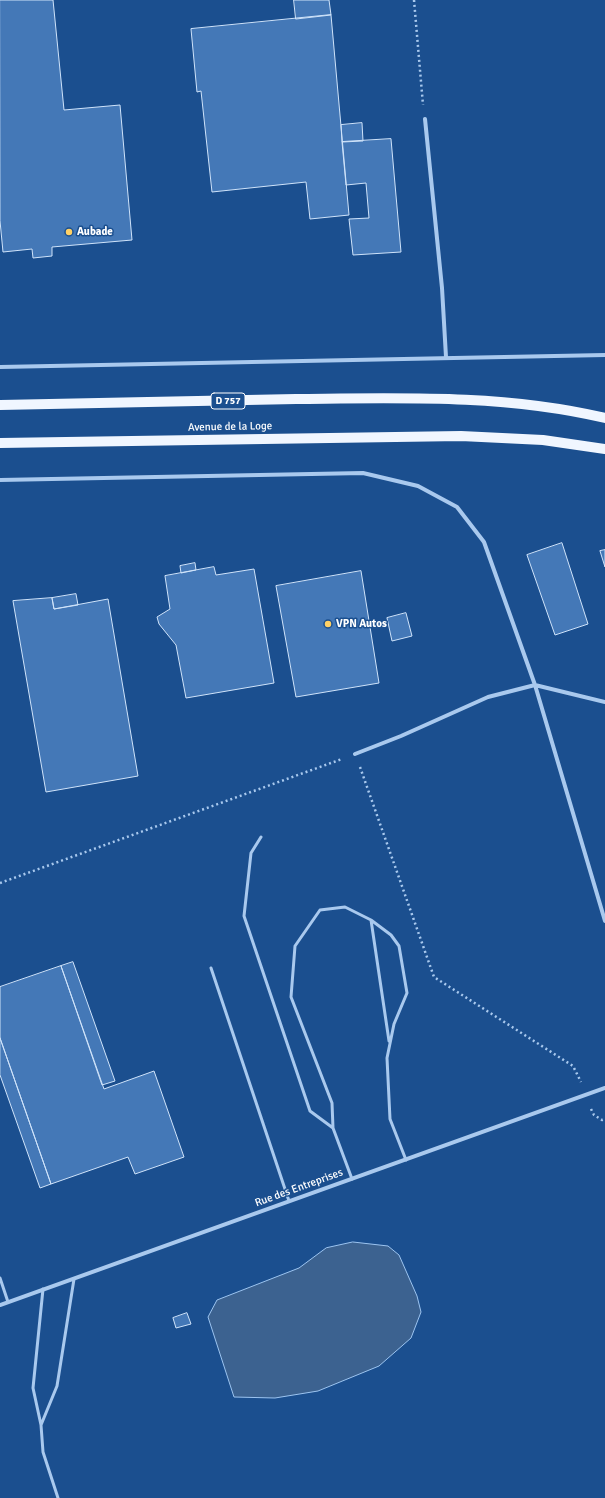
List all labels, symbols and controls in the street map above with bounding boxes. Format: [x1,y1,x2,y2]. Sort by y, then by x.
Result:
place label: Aubade [77,225,113,239]
marker: Aubade [64,227,74,237]
road number: D 757 [211,393,245,409]
street label: Avenue de la Loge [188,420,272,434]
place label: VPN Autos [336,617,387,631]
marker: VPN Autos [323,619,333,629]
street label: Rue des Entreprises [253,1166,345,1210]

